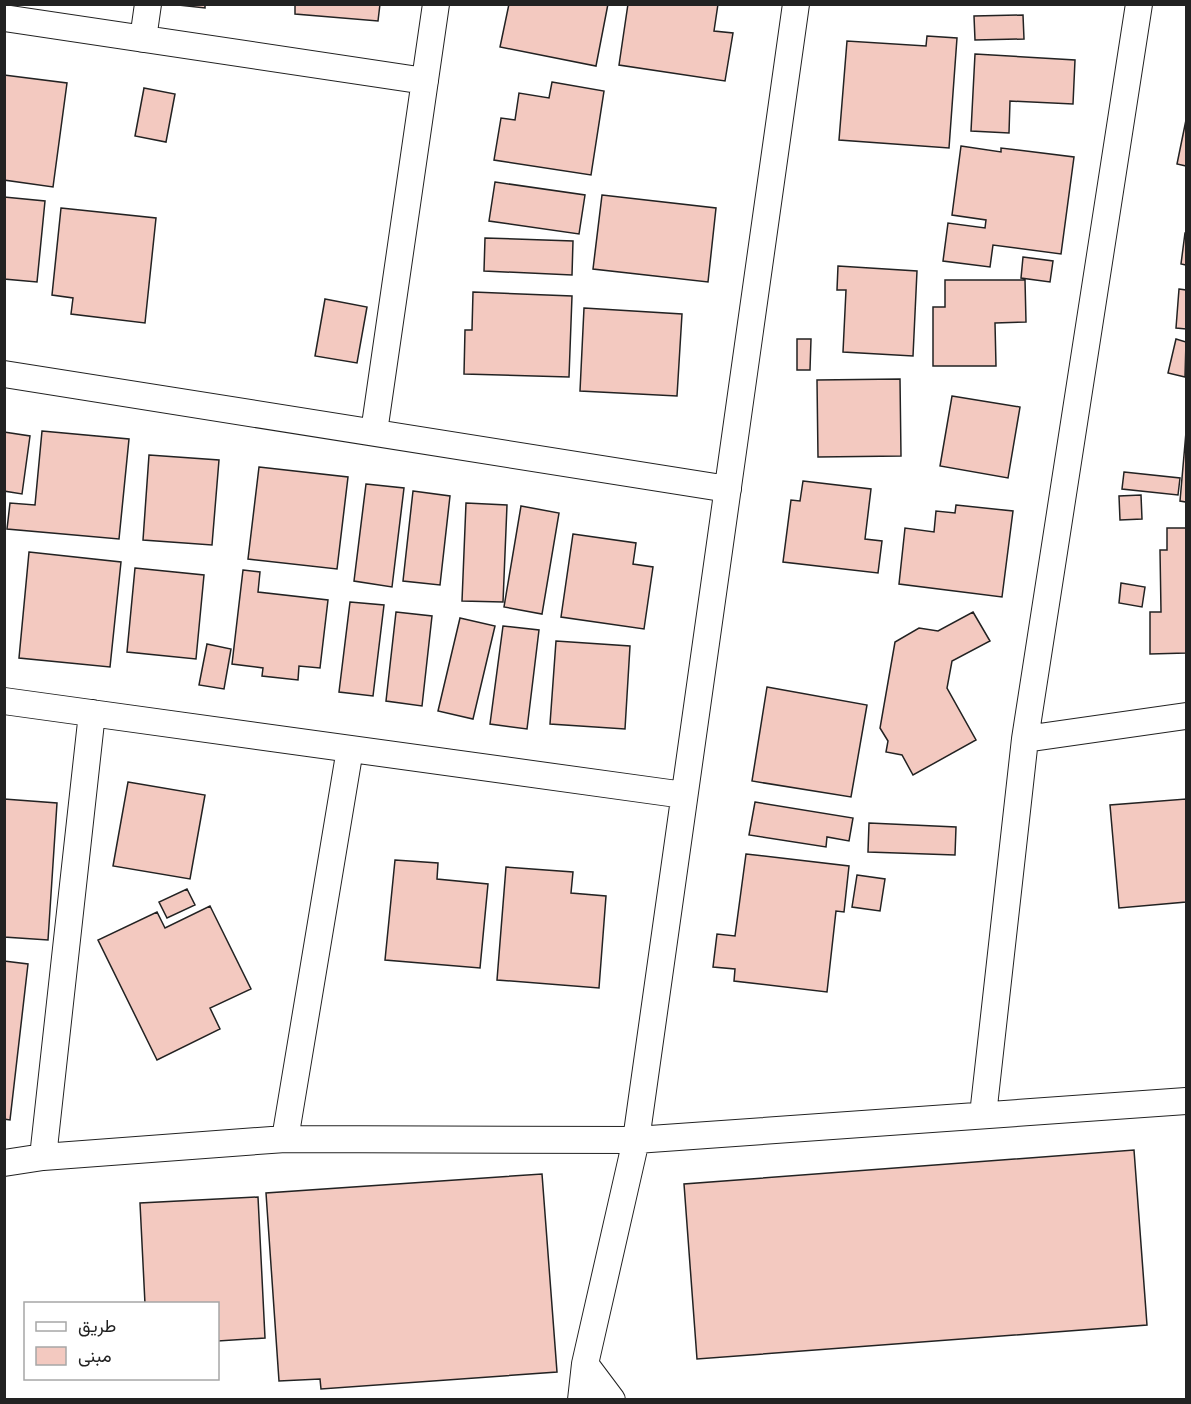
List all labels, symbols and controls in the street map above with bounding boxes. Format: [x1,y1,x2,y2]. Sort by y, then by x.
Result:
legend [24,1302,219,1380]
text: طريق [78,1316,116,1337]
text: مبنى [78,1346,112,1367]

